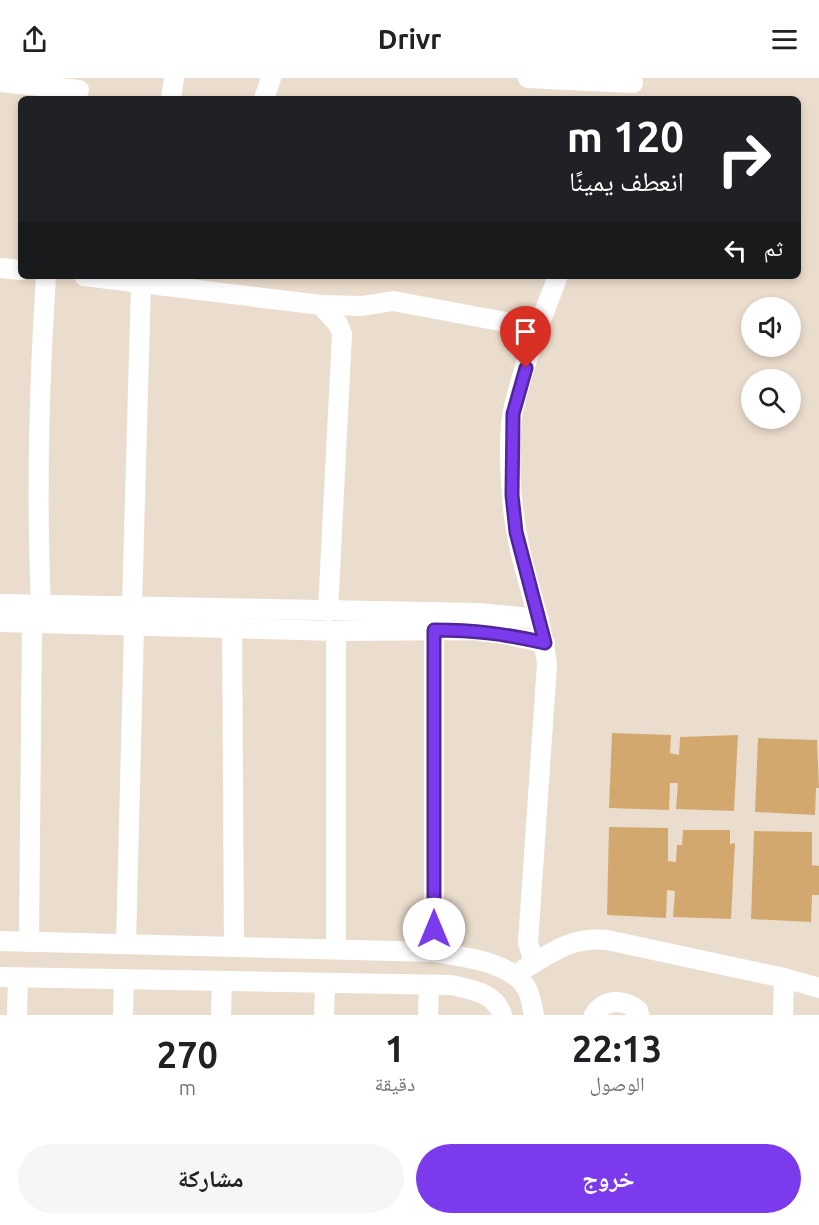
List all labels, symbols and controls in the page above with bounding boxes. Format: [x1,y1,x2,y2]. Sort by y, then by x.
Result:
icon: share [18,23,51,56]
icon: menu [768,23,801,56]
text: Drivr [378,24,441,54]
text: 120 m [567,113,684,160]
icon: right [705,120,783,198]
text: انعطف يمينًا [569,166,684,196]
icon: left [719,234,752,267]
text: ثم [764,235,783,260]
map controls [741,297,801,429]
button: sound [741,297,801,357]
pin [500,306,551,368]
icon: arrive [509,315,542,348]
button: search [741,369,801,429]
position arrow [402,897,466,961]
text: 1 [385,1028,405,1069]
text: 22:13 [572,1028,662,1069]
text: 270 [157,1034,218,1075]
text: دقيقة [375,1072,415,1095]
text: الوصول [589,1072,645,1095]
text: m [179,1076,196,1099]
button: مشاركة [18,1144,404,1213]
button: خروج [416,1144,801,1213]

